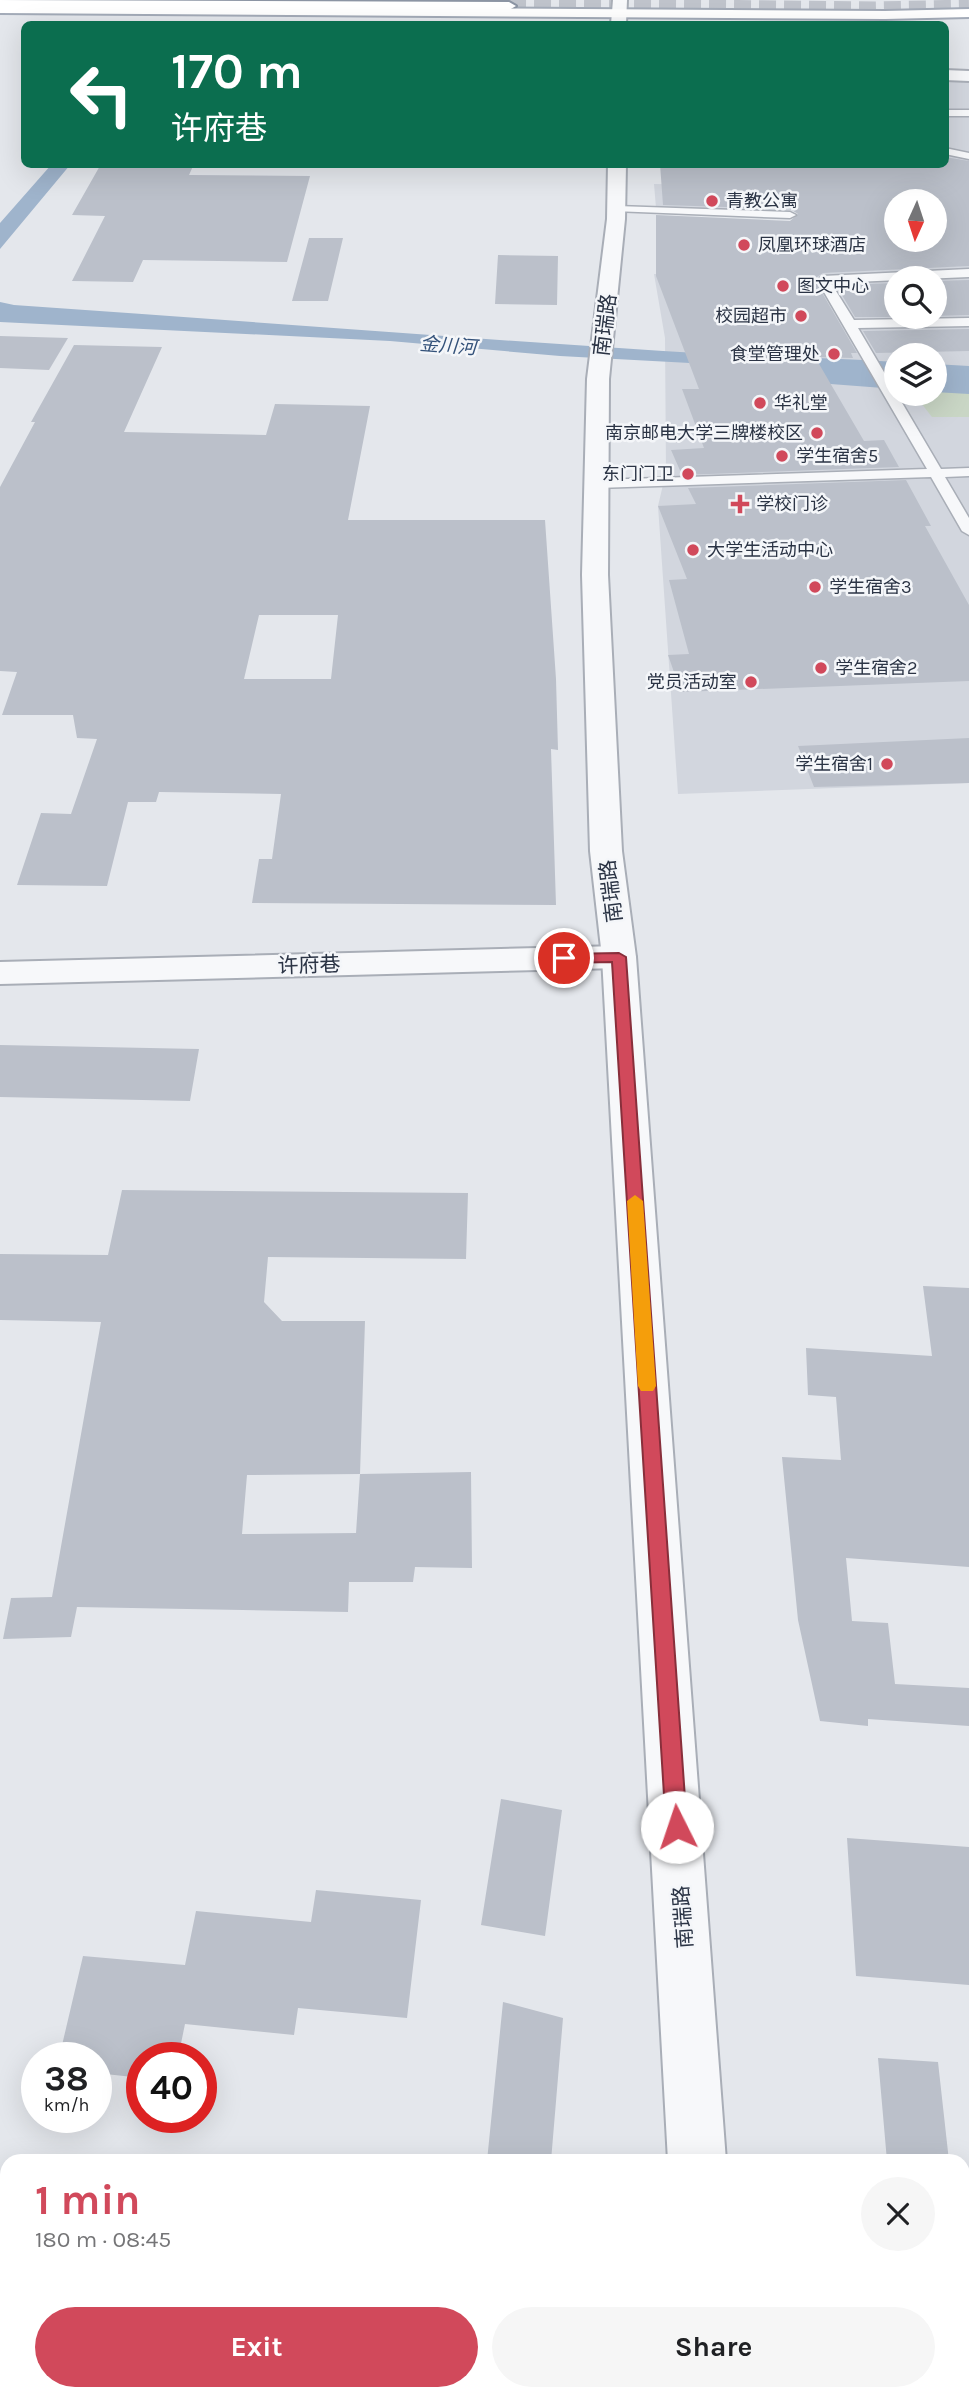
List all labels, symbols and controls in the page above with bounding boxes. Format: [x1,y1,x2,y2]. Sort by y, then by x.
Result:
text: 170 m [171,43,303,100]
icon: left [56,49,147,140]
text: 许府巷 [171,110,267,147]
north arrow [884,189,947,252]
map controls [884,189,947,406]
place label: 青教公寓 [726,190,798,212]
marker: 青教公寓 [704,193,720,209]
place label: 凤凰环球酒店 [758,234,866,256]
marker: 凤凰环球酒店 [736,237,752,253]
button: search [884,266,947,329]
place label: 图文中心 [797,275,869,297]
marker: 图文中心 [775,278,791,294]
street label: 南瑞路 [589,292,621,358]
place label: 校园超市 [715,305,787,327]
marker: 校园超市 [793,308,809,324]
water label: 金川河 [419,333,481,359]
place label: 食堂管理处 [730,343,820,365]
button: layers [884,343,947,406]
marker: 食堂管理处 [826,346,842,362]
place label: 华礼堂 [774,392,828,414]
marker: 华礼堂 [752,395,768,411]
place label: 南京邮电大学三牌楼校区 [605,422,803,444]
marker: 南京邮电大学三牌楼校区 [809,425,825,441]
place label: 学生宿舍5 [796,445,878,467]
marker: 学生宿舍5 [774,448,790,464]
place label: 东门门卫 [602,463,674,485]
marker: 东门门卫 [680,466,696,482]
place label: 学校门诊 [756,493,828,515]
marker: 学校门诊 [730,494,750,514]
place label: 大学生活动中心 [707,539,833,561]
marker: 大学生活动中心 [685,542,701,558]
place label: 学生宿舍3 [829,576,912,598]
marker: 学生宿舍3 [807,579,823,595]
place label: 学生宿舍2 [835,657,917,679]
marker: 学生宿舍2 [813,660,829,676]
place label: 党员活动室 [647,671,737,693]
marker: 党员活动室 [743,674,759,690]
place label: 学生宿舍1 [795,753,873,775]
marker: 学生宿舍1 [879,756,895,772]
street label: 南瑞路 [595,858,627,924]
pin [534,928,594,988]
icon: arrive [545,939,583,977]
street label: 许府巷 [277,952,341,978]
position arrow [640,1790,714,1864]
street label: 南瑞路 [669,1885,697,1949]
speed limit sign: 40 [126,2042,217,2133]
text: 38 [44,2058,89,2099]
text: km/h [44,2094,89,2116]
text: 1 min [35,2175,140,2225]
button: close [861,2177,935,2251]
text: 180 m · 08:45 [35,2226,171,2253]
button: Exit [35,2307,478,2387]
button: Share [492,2307,935,2387]

